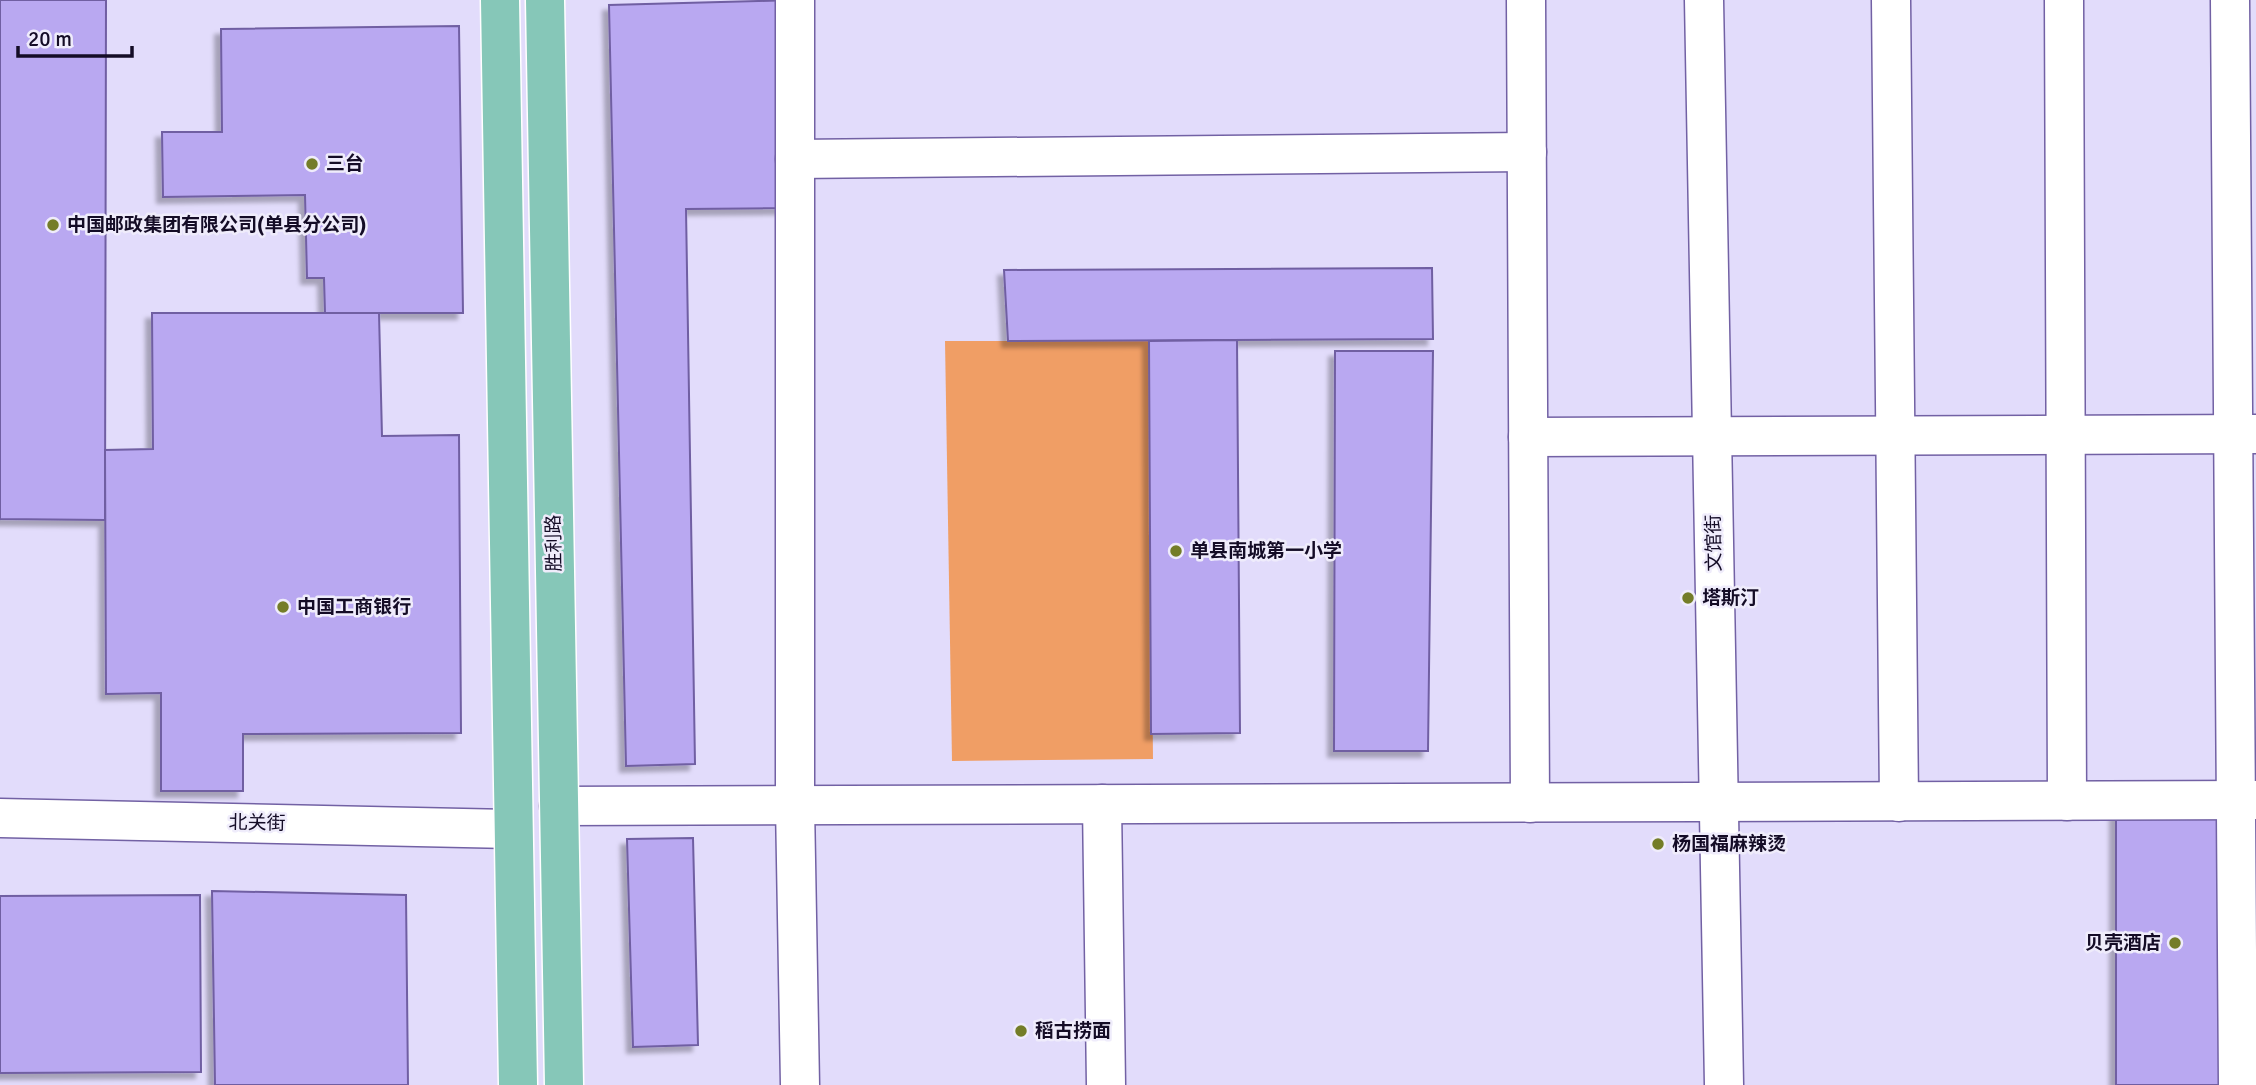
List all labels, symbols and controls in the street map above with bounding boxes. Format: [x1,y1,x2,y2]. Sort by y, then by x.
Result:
scale bar [18,14,131,58]
text: 20 m [28,26,72,52]
place label: 三台 [326,152,364,176]
marker: 三台 [304,156,320,172]
place label: 中国邮政集团有限公司(单县分公司) [67,213,366,237]
marker: 中国邮政集团有限公司(单县分公司) [45,217,61,233]
street label: 胜利路 [542,514,566,572]
street label: 文馆街 [1702,514,1726,572]
place label: 单县南城第一小学 [1190,539,1342,563]
marker: 单县南城第一小学 [1168,543,1184,559]
place label: 塔斯汀 [1702,586,1759,610]
marker: 塔斯汀 [1680,590,1696,606]
place label: 中国工商银行 [297,595,411,619]
marker: 中国工商银行 [275,599,291,615]
street label: 北关街 [228,811,286,835]
place label: 杨国福麻辣烫 [1672,832,1786,856]
marker: 杨国福麻辣烫 [1650,836,1666,852]
place label: 贝壳酒店 [2085,931,2161,955]
marker: 贝壳酒店 [2167,935,2183,951]
place label: 稻古捞面 [1035,1019,1111,1043]
marker: 稻古捞面 [1013,1023,1029,1039]

